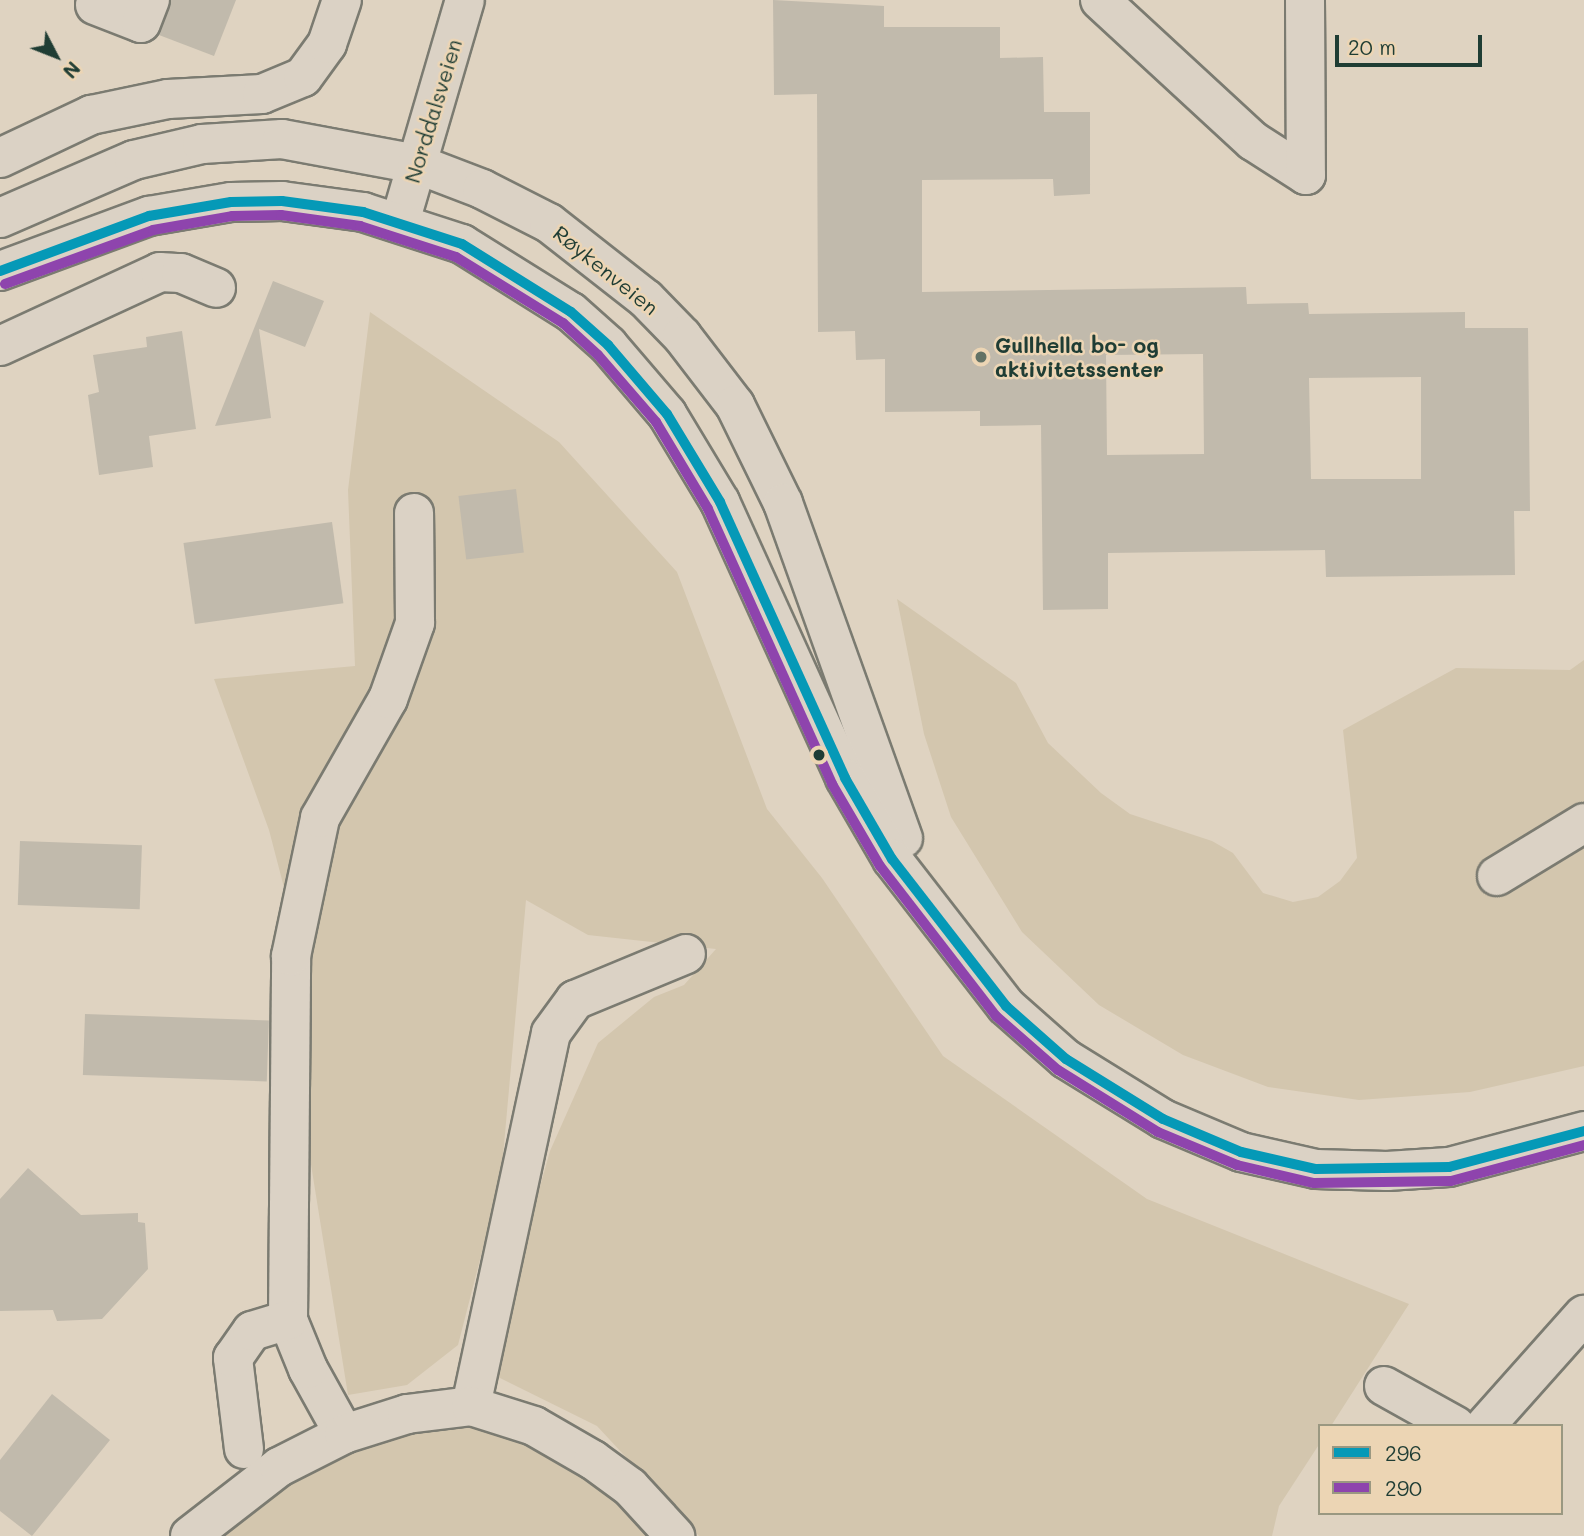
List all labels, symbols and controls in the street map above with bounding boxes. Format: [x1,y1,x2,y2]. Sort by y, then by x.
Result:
north arrow [21,21,91,91]
scale bar [1339,21,1486,65]
text: 20 m [1348,33,1396,60]
street label: Norddalsveien [399,36,467,186]
text: N [58,57,86,84]
street label: Røykenveien [548,220,664,320]
place label: Gullhella bo- og aktivitetssenter [995,332,1164,382]
marker: Gullhella bo- og aktivitetssenter [973,349,989,365]
unlabelled marker [812,748,826,762]
legend [1318,1424,1563,1515]
text: 296 [1385,1439,1422,1466]
text: 290 [1385,1474,1422,1501]

